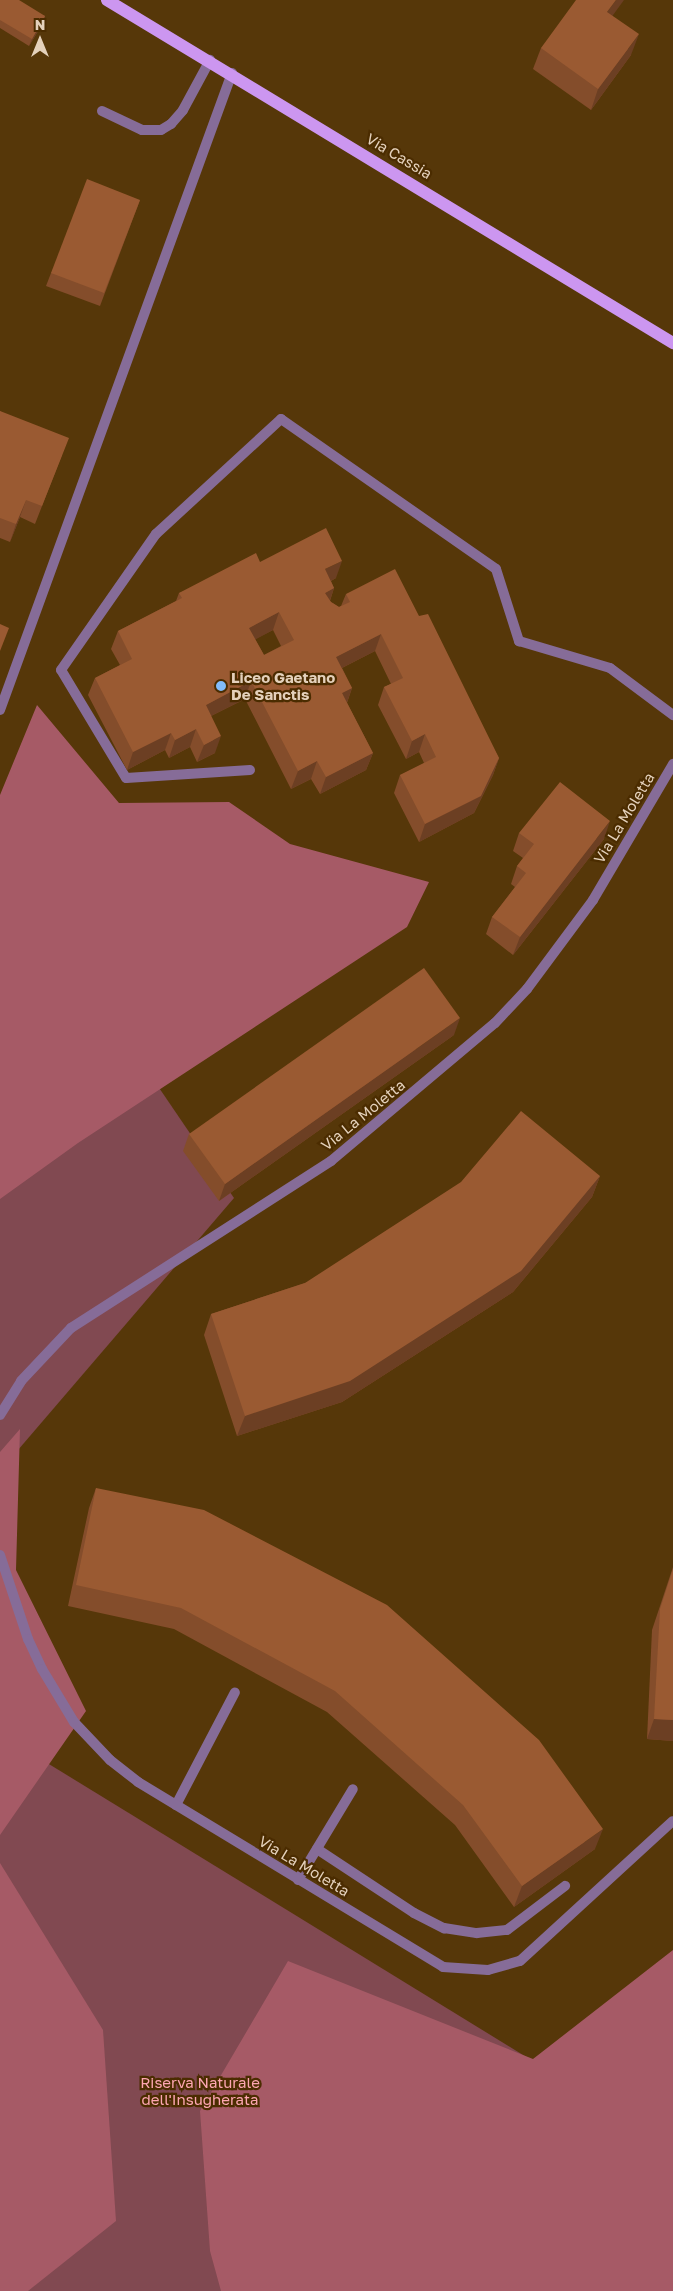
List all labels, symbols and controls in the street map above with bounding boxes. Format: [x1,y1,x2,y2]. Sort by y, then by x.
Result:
north arrow [15,15,65,65]
text: N [35,16,45,33]
street label: Via Cassia [363,129,435,183]
place label: Liceo Gaetano De Sanctis [231,668,335,703]
marker: Liceo Gaetano De Sanctis [215,680,227,692]
street label: Via La Moletta [590,769,658,867]
street label: Via La Moletta [317,1076,409,1154]
street label: Via La Moletta [255,1832,353,1900]
park label: Riserva Naturale dell'Insugherata [140,2073,260,2108]

